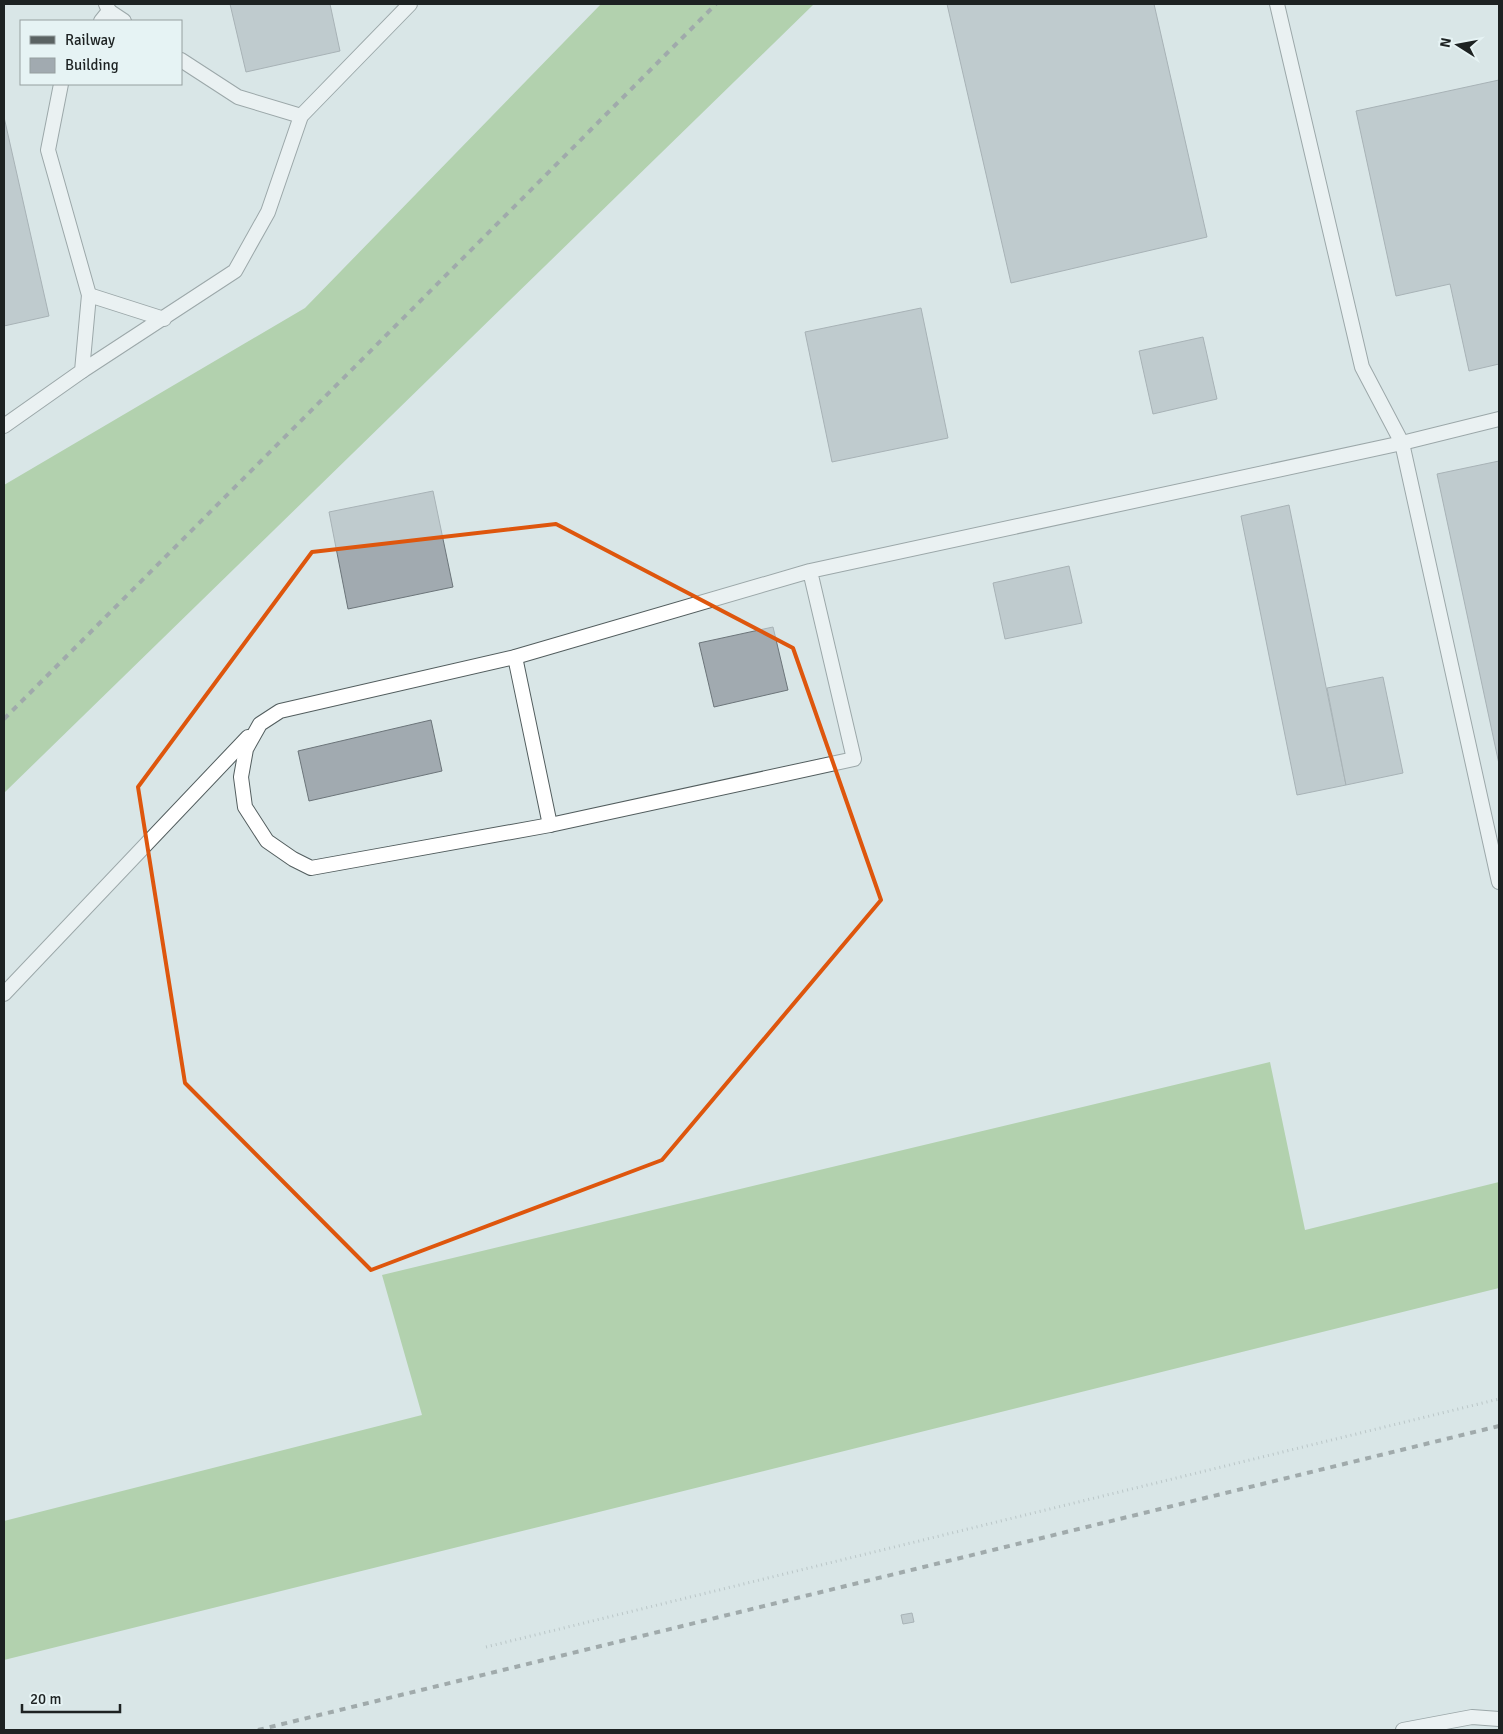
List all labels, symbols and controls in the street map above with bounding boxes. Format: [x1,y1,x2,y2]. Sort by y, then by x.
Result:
legend [20,20,182,85]
north arrow [1433,20,1483,70]
text: Railway [65,31,115,49]
text: N [1436,36,1455,49]
text: Building [65,56,119,74]
scale bar [22,1682,120,1714]
text: 20 m [30,1690,61,1708]

